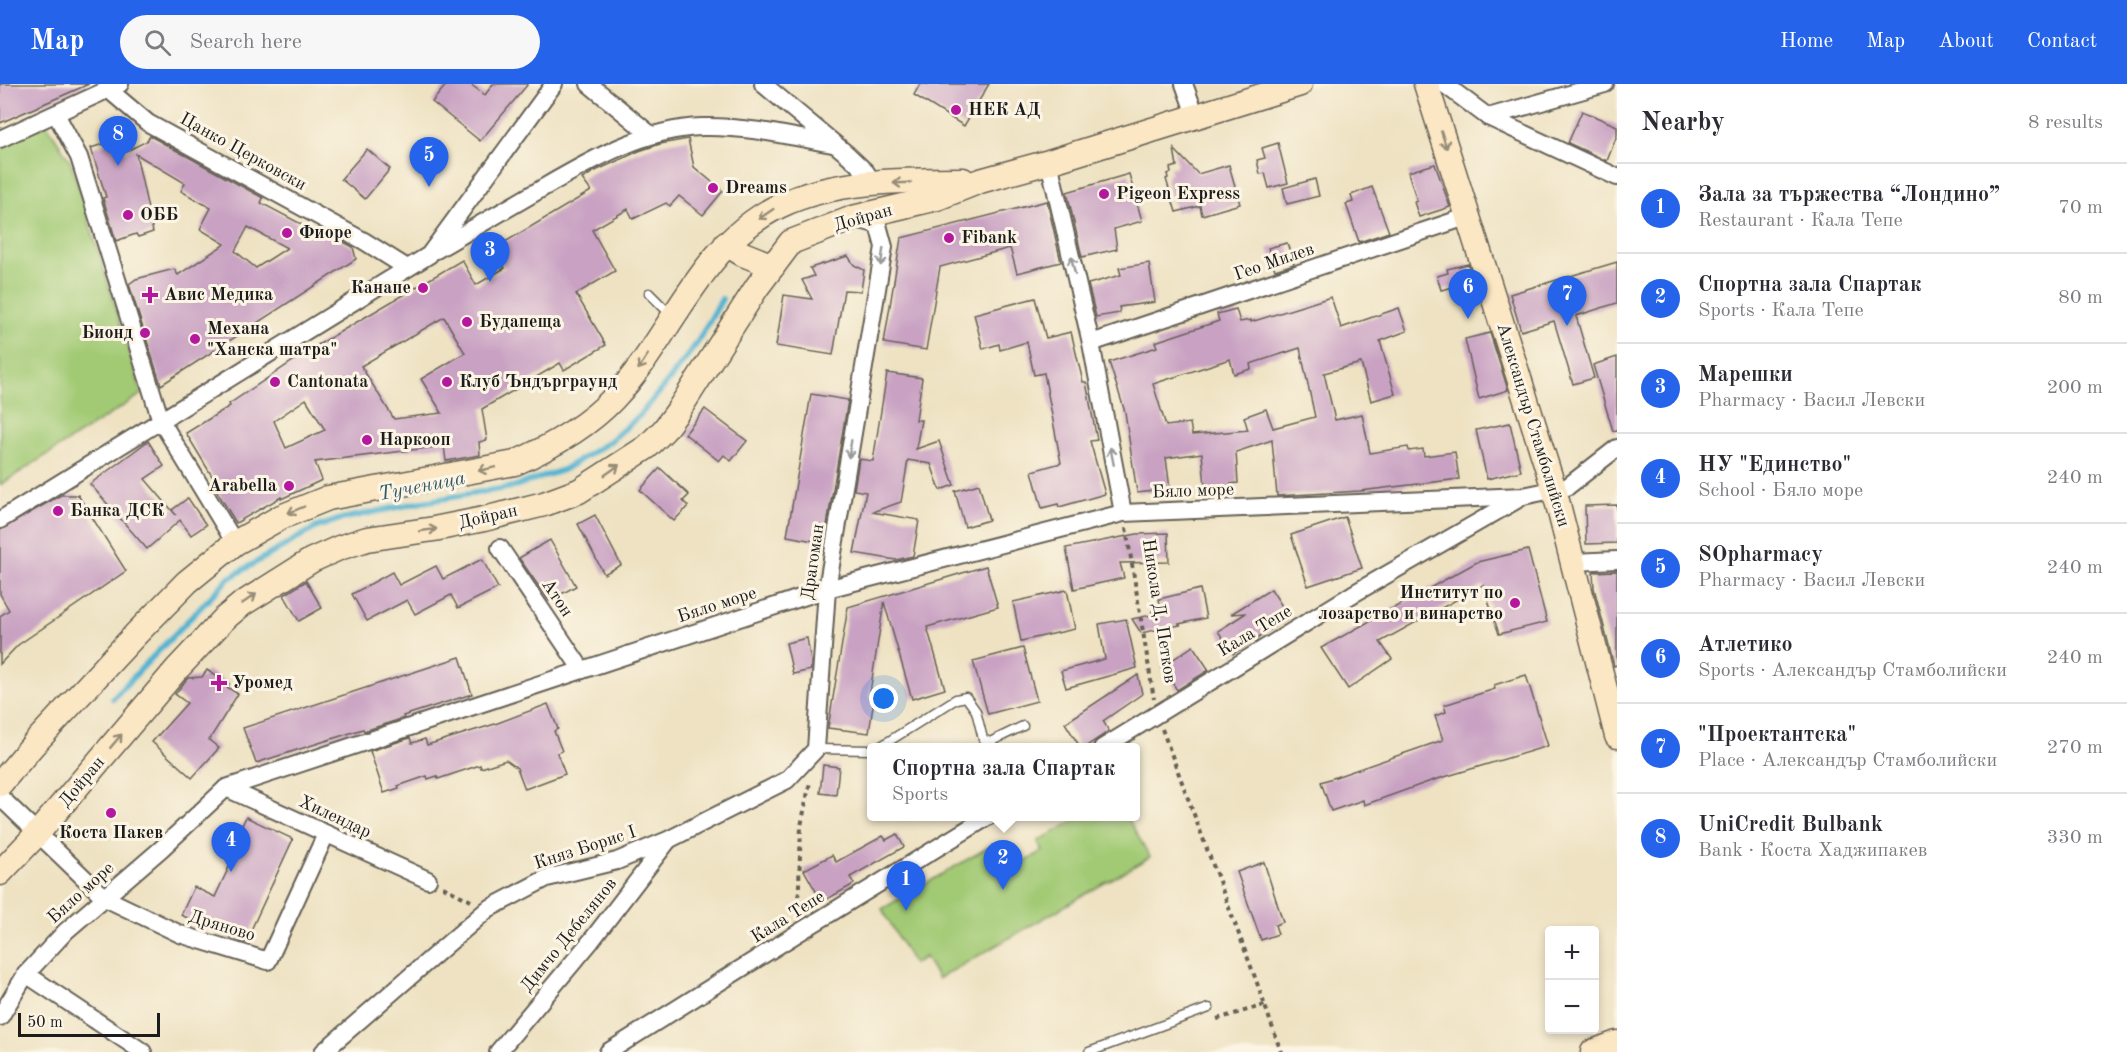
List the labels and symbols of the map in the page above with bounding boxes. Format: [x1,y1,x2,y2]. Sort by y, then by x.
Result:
place label: НЕК АД [968,101,1040,119]
marker: НЕК АД [949,103,963,117]
street label: Цанко Церковски [177,110,309,194]
pin: 8 [98,116,138,166]
one-way arrow [1440,130,1451,149]
pin: 5 [410,138,448,187]
one-way arrow [892,177,912,188]
place label: Dreams [725,179,787,197]
marker: Dreams [706,181,720,195]
place label: Pigeon Express [1116,185,1240,203]
marker: Pigeon Express [1097,187,1111,201]
street label: Дойран [832,201,894,235]
place label: ОББ [140,206,178,224]
one-way arrow [758,207,775,220]
marker: ОББ [121,208,135,222]
place label: Фиоре [299,224,352,242]
marker: Фиоре [280,226,294,240]
place label: Fibank [961,229,1017,247]
marker: Fibank [942,231,956,245]
pin: 3 [470,232,510,282]
street label: Гео Милев [1232,240,1316,284]
one-way arrow [877,247,888,266]
one-way arrow [1066,255,1078,274]
pin: 6 [1448,270,1488,319]
pin: 7 [1548,276,1586,326]
place label: Канапе [351,279,411,297]
marker: Канапе [416,281,430,295]
marker: Авис Медика [141,286,159,304]
place label: Авис Медика [164,286,273,304]
place label: Будапеща [479,313,561,331]
marker: Будапеща [460,315,474,329]
place label: Механа "Ханска шатра" [207,320,337,359]
street label: Александър Стамболийски [1493,321,1573,529]
place label: Бионд [81,324,133,342]
marker: Бионд [138,326,152,340]
marker: Механа "Ханска шатра" [188,332,202,346]
one-way arrow [637,353,649,370]
place label: Cantonata [287,373,369,391]
place label: Клуб Ъндърграунд [459,373,617,391]
marker: Cantonata [268,375,282,389]
marker: Клуб Ъндърграунд [440,375,454,389]
place label: Наркооп [379,431,451,449]
marker: Наркооп [360,433,374,447]
one-way arrow [845,439,856,459]
one-way arrow [1106,446,1117,466]
one-way arrow [477,464,497,475]
one-way arrow [603,464,620,476]
water label: Тученица [377,469,467,505]
place label: Arabella [208,477,277,495]
marker: Arabella [282,479,296,493]
street label: Бяло море [1152,481,1234,501]
street label: Дойран [457,501,519,533]
place label: Банка ДСК [70,502,164,520]
marker: Банка ДСК [51,504,65,518]
one-way arrow [288,505,306,516]
street label: Драгоман [799,523,827,601]
one-way arrow [418,525,438,536]
street label: Никола Д. Петков [1139,538,1179,684]
street label: Атон [538,576,576,620]
street label: Бяло море [675,584,759,626]
place label: Институт по лозарство и винарство [1319,584,1503,623]
one-way arrow [240,593,257,605]
marker: Институт по лозарство и винарство [1508,596,1522,610]
street label: Кала Тепе [1215,602,1295,660]
marker: Уромед [210,674,228,692]
place label: Уромед [232,674,293,692]
your location [869,684,898,713]
one-way arrow [109,734,123,749]
street label: Дойран [56,753,108,811]
street label: Хилендар [296,792,374,842]
marker: Коста Пакев [104,806,118,820]
pin: 4 [212,822,250,872]
street label: Княз Борис I [532,823,638,873]
place label: Коста Пакев [59,824,163,842]
pin: 2 [984,840,1022,890]
street label: Бяло море [44,859,118,927]
pin: 1 [886,862,926,911]
street label: Димчо Дебелянов [518,875,620,995]
street label: Кала Тепе [748,887,828,947]
street label: Дряново [187,907,257,945]
scale bar [18,1010,160,1038]

